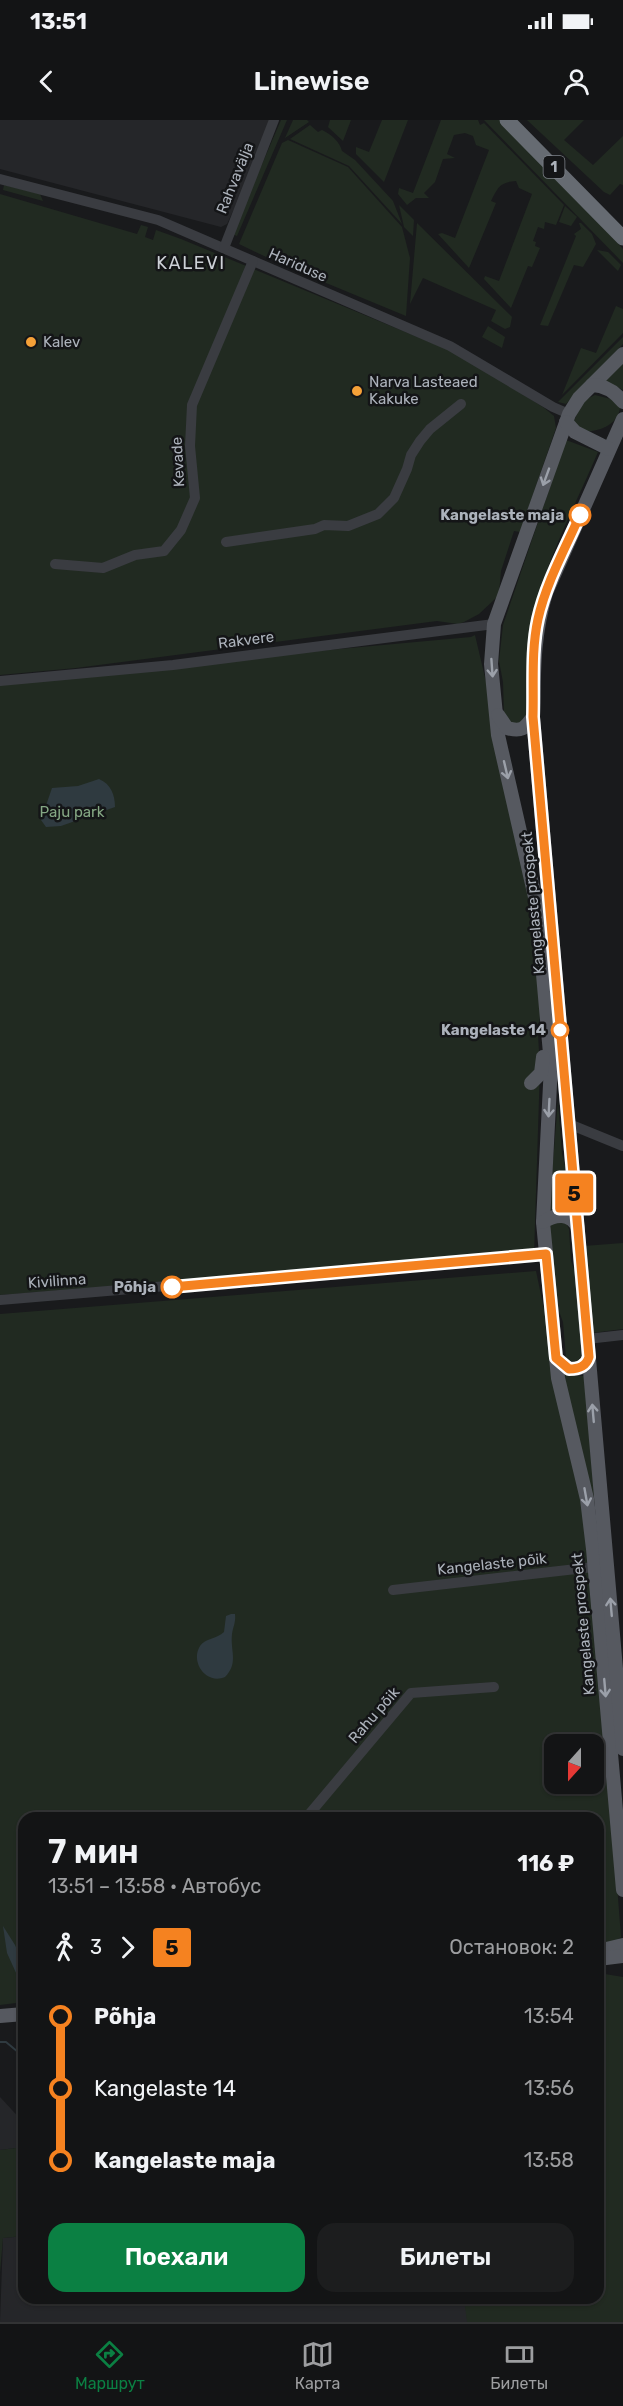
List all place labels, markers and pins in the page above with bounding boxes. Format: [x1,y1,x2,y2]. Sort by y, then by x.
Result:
place label: Kalev [43,333,80,351]
marker: Kalev [24,335,38,349]
place label: Narva Lasteaed Kakuke [369,373,478,408]
marker: Narva Lasteaed Kakuke [350,384,364,398]
marker: Kangelaste maja [569,504,591,526]
place label: Kangelaste maja [440,506,564,524]
place label: Kangelaste 14 [441,1021,546,1039]
marker: Kangelaste 14 [551,1021,569,1039]
marker: Põhja [161,1276,183,1298]
place label: Põhja [114,1278,156,1296]

